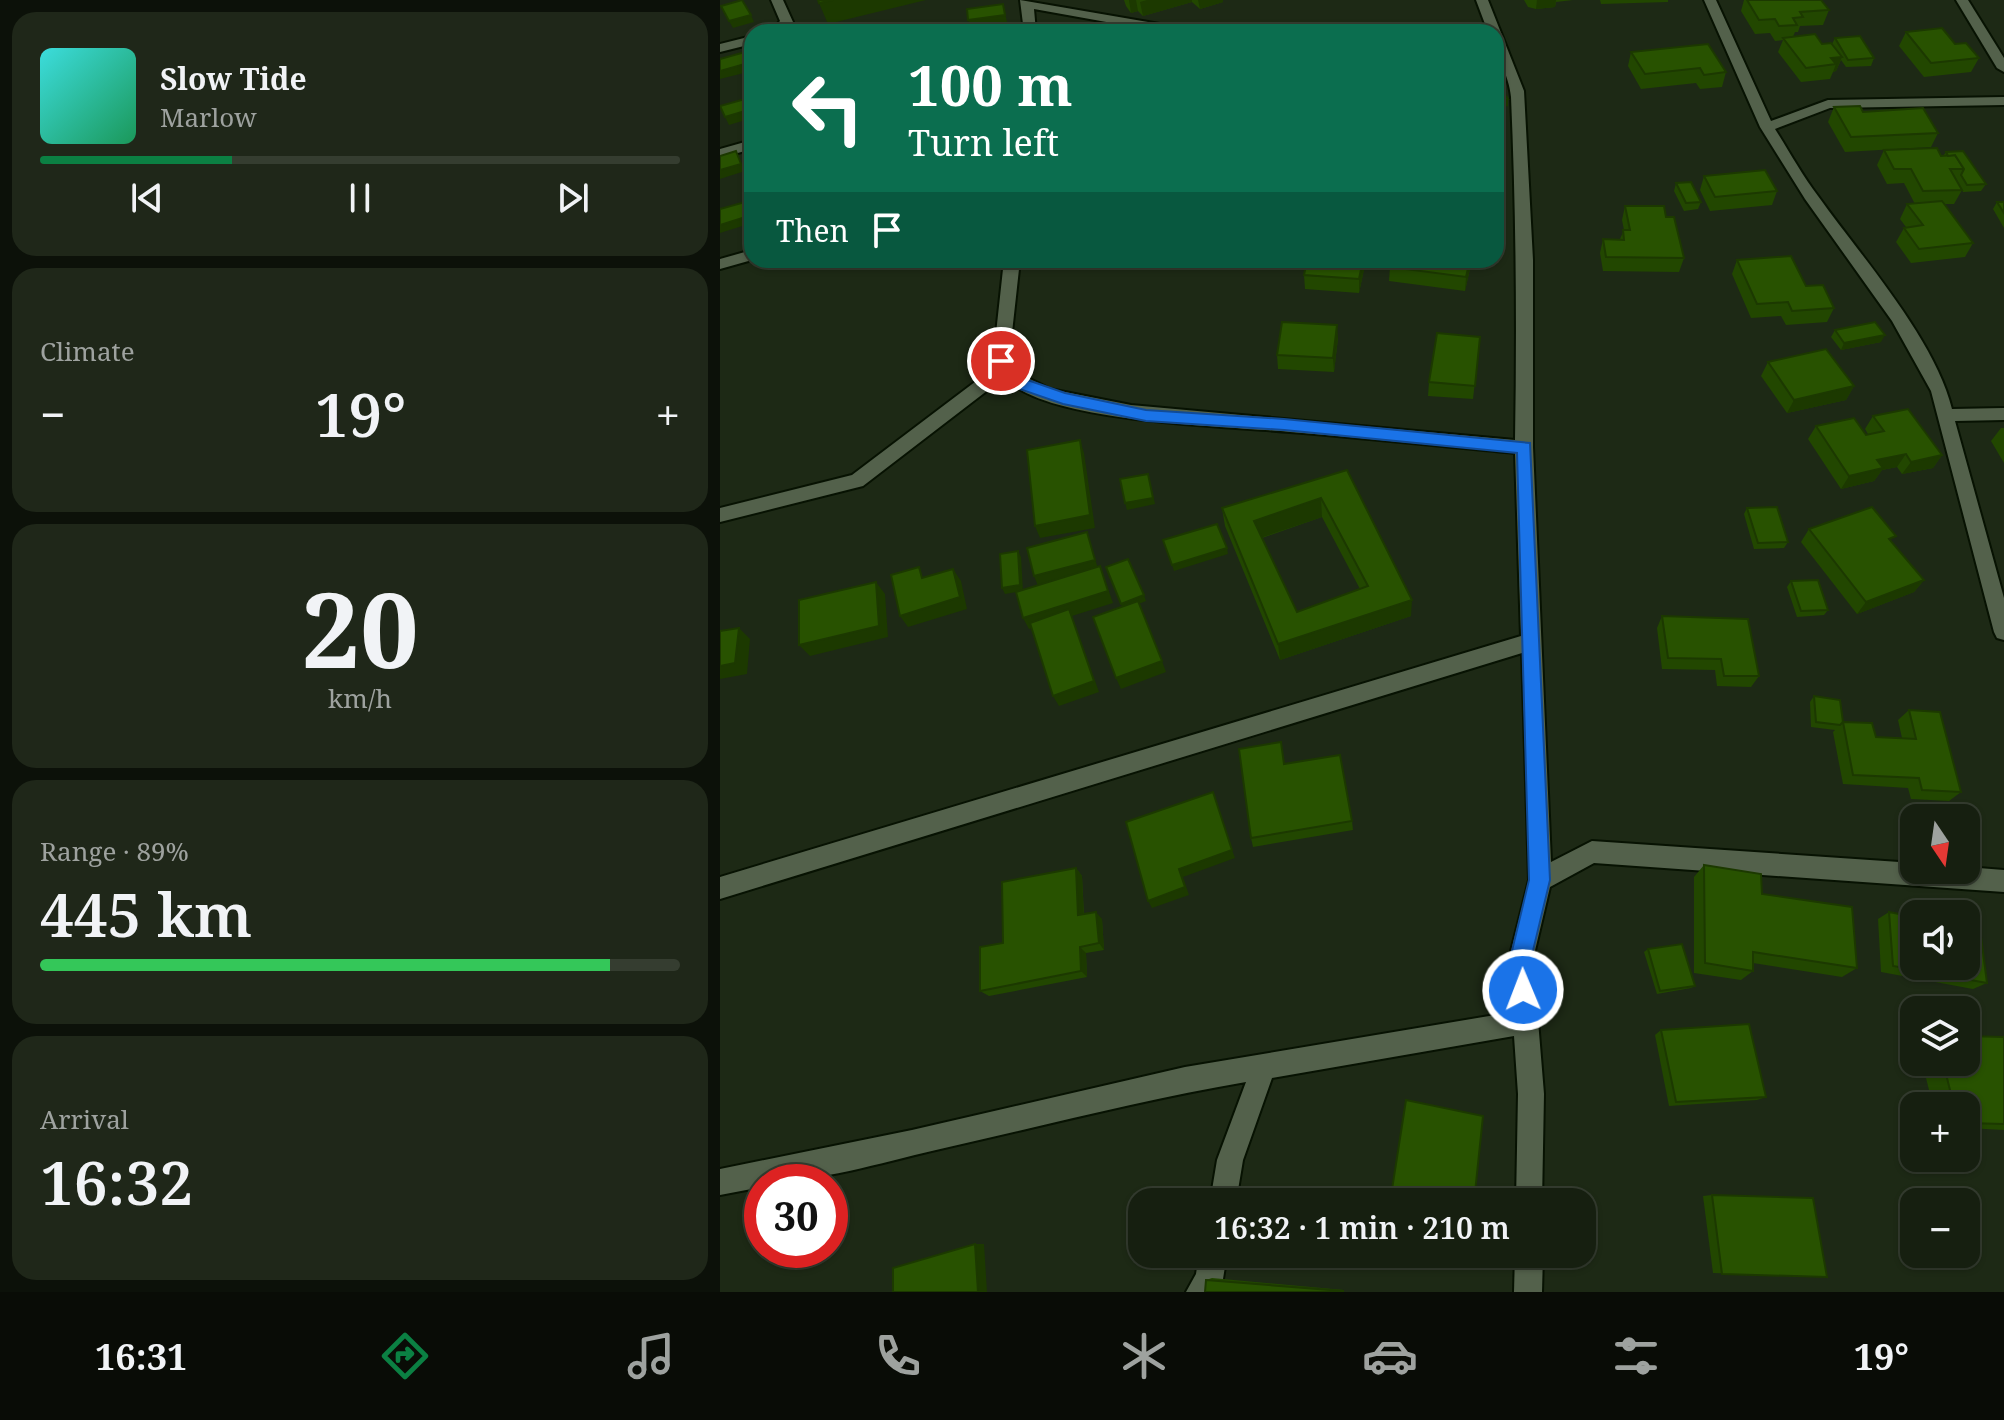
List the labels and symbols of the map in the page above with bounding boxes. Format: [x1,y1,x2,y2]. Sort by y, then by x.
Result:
pin [967,327,1035,395]
north arrow [1900,804,1980,884]
position arrow [1481,948,1565,1032]
speed limit sign: 30 [744,1164,848,1268]

